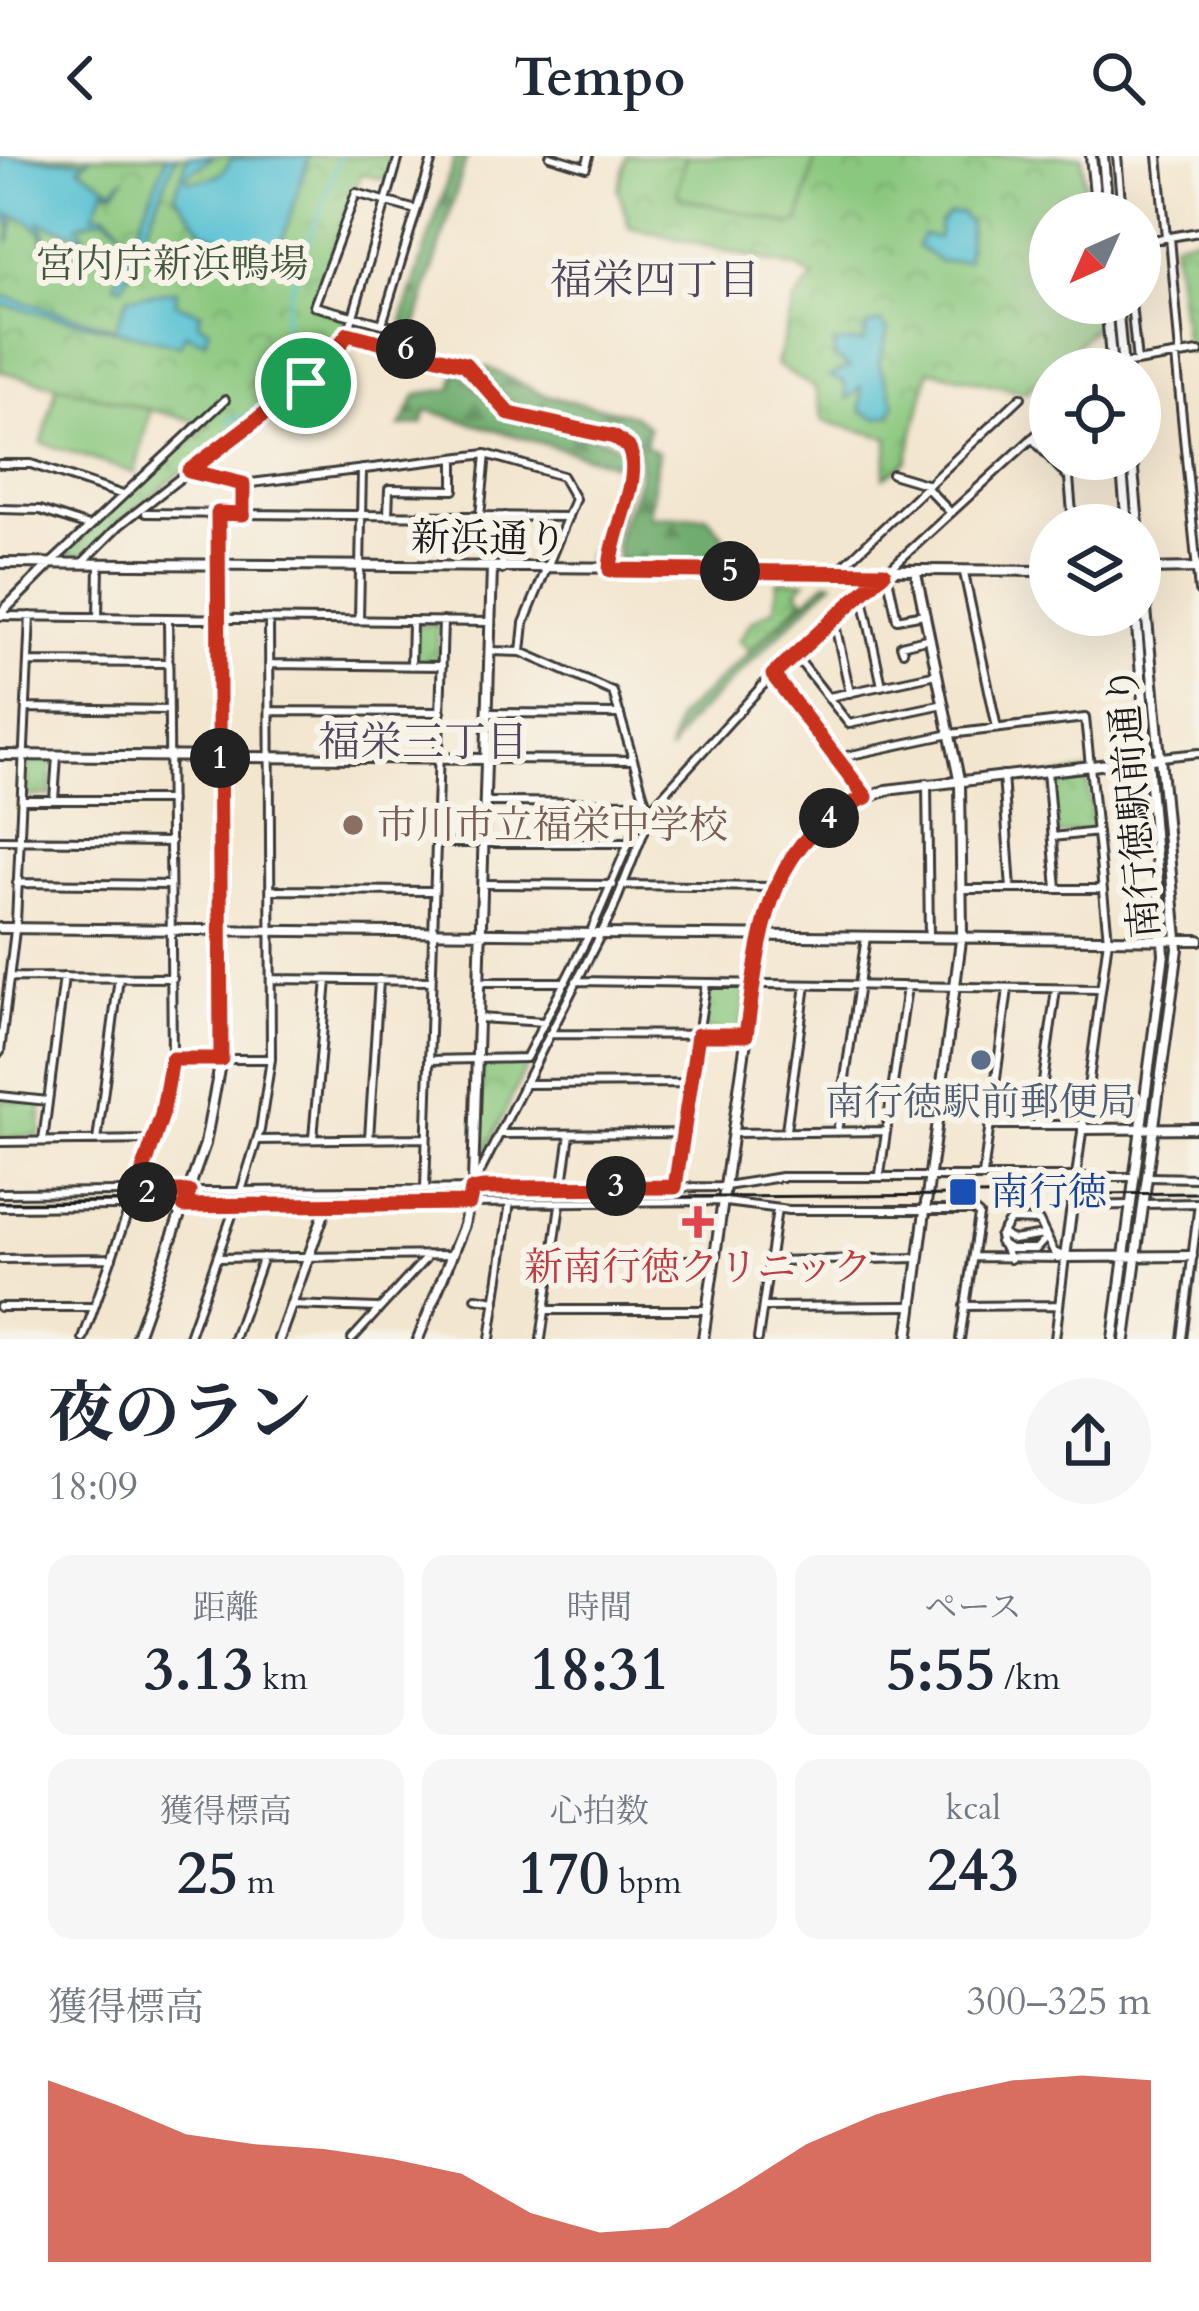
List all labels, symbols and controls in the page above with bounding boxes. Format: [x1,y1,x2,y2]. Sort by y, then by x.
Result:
text: Tempo [514,42,685,115]
icon: back [48,45,114,111]
icon: search [1085,45,1151,111]
north arrow [1029,192,1161,324]
map controls [1029,192,1161,636]
park label: 宮内庁新浜鴨場 [35,238,309,291]
district label: 福栄四丁目 [550,252,760,309]
pin: 6 [376,319,436,379]
text: 6 [398,326,414,371]
pin [255,332,357,434]
button: locate [1029,348,1161,480]
icon: arrive [273,350,339,416]
button: layers [1029,504,1161,636]
street label: 新浜通り [411,511,567,567]
pin: 5 [700,541,760,601]
text: 5 [722,548,738,593]
street label: 南行徳駅前通り [1096,664,1172,940]
district label: 福栄三丁目 [318,714,528,771]
pin: 1 [190,728,250,788]
text: 1 [212,735,228,780]
pin: 4 [799,788,859,848]
text: 4 [821,795,837,840]
place label: 市川市立福栄中学校 [377,799,728,852]
marker: 市川市立福栄中学校 [340,812,366,838]
marker: 南行徳駅前郵便局 [968,1047,994,1073]
place label: 南行徳駅前郵便局 [825,1076,1137,1129]
pin: 3 [586,1156,646,1216]
pin: 2 [117,1162,177,1222]
text: 3 [608,1163,624,1208]
place label: 南行徳 [990,1166,1107,1219]
text: 2 [139,1169,155,1214]
marker: 南行徳 [947,1176,979,1208]
marker: 新南行徳クリニック [682,1206,714,1238]
place label: 新南行徳クリニック [524,1241,872,1294]
text: 夜のラン [48,1370,312,1459]
button: share [1025,1378,1151,1504]
text: 18:09 [48,1460,138,1513]
text: 距離 [193,1585,259,1630]
text: 時間 [566,1585,632,1630]
text: ペース [924,1585,1022,1630]
text: 3.13 [144,1630,253,1711]
text: 18:31 [529,1630,670,1711]
text: 5:55 [886,1630,995,1711]
text: km [253,1656,308,1701]
text: /km [995,1656,1061,1701]
text: kcal [945,1786,1001,1831]
text: 獲得標高 [160,1789,292,1834]
text: 心拍数 [550,1789,649,1834]
text: 243 [927,1831,1019,1912]
text: 25 [177,1834,238,1915]
text: 170 [517,1834,610,1915]
text: m [238,1860,275,1905]
text: bpm [610,1860,682,1905]
text: 300–325 m [966,1975,1151,2028]
text: 獲得標高 [48,1981,204,2034]

